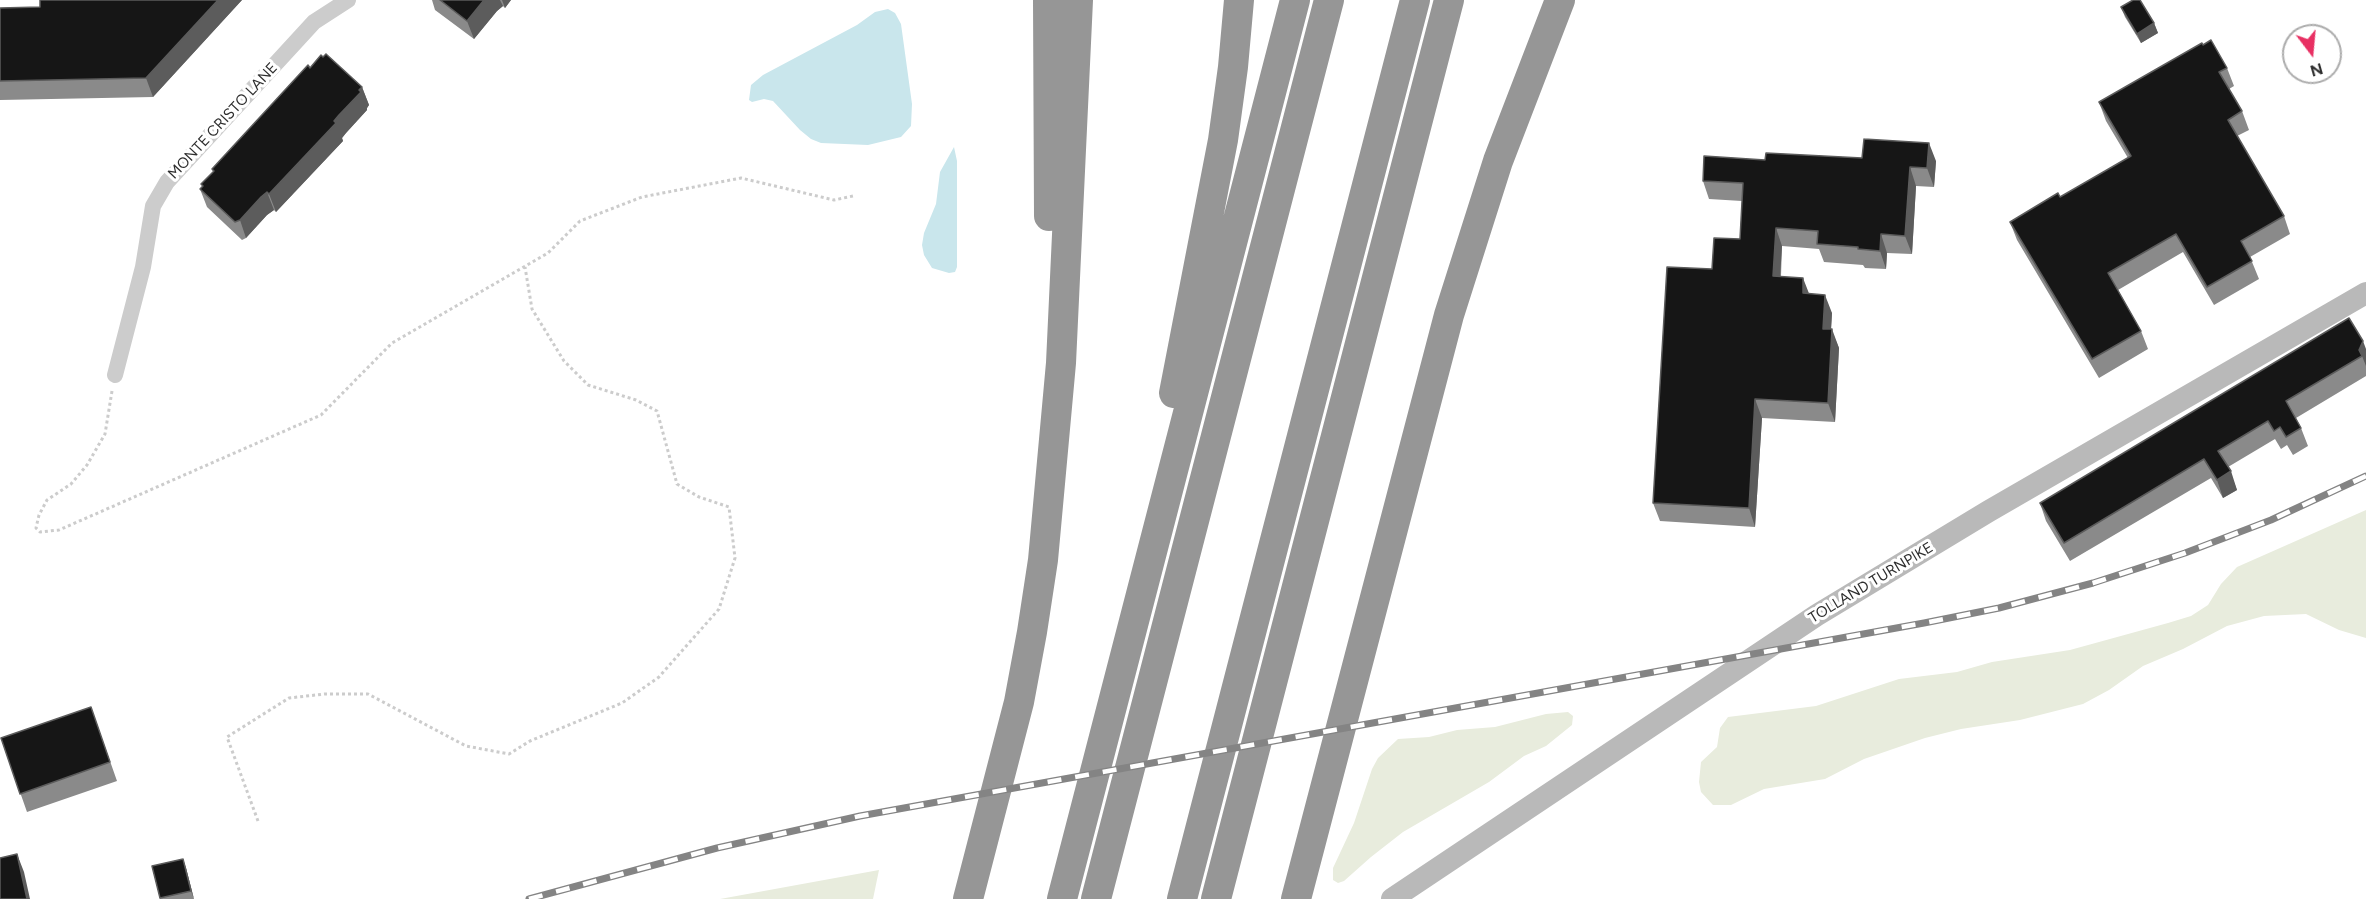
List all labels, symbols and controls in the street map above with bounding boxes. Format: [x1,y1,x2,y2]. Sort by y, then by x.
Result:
north arrow [2282,24,2342,84]
street label: MONTE CRISTO LANE [164,59,282,183]
text: N [2308,59,2325,81]
street label: TOLLAND TURNPIKE [1806,539,1936,627]

